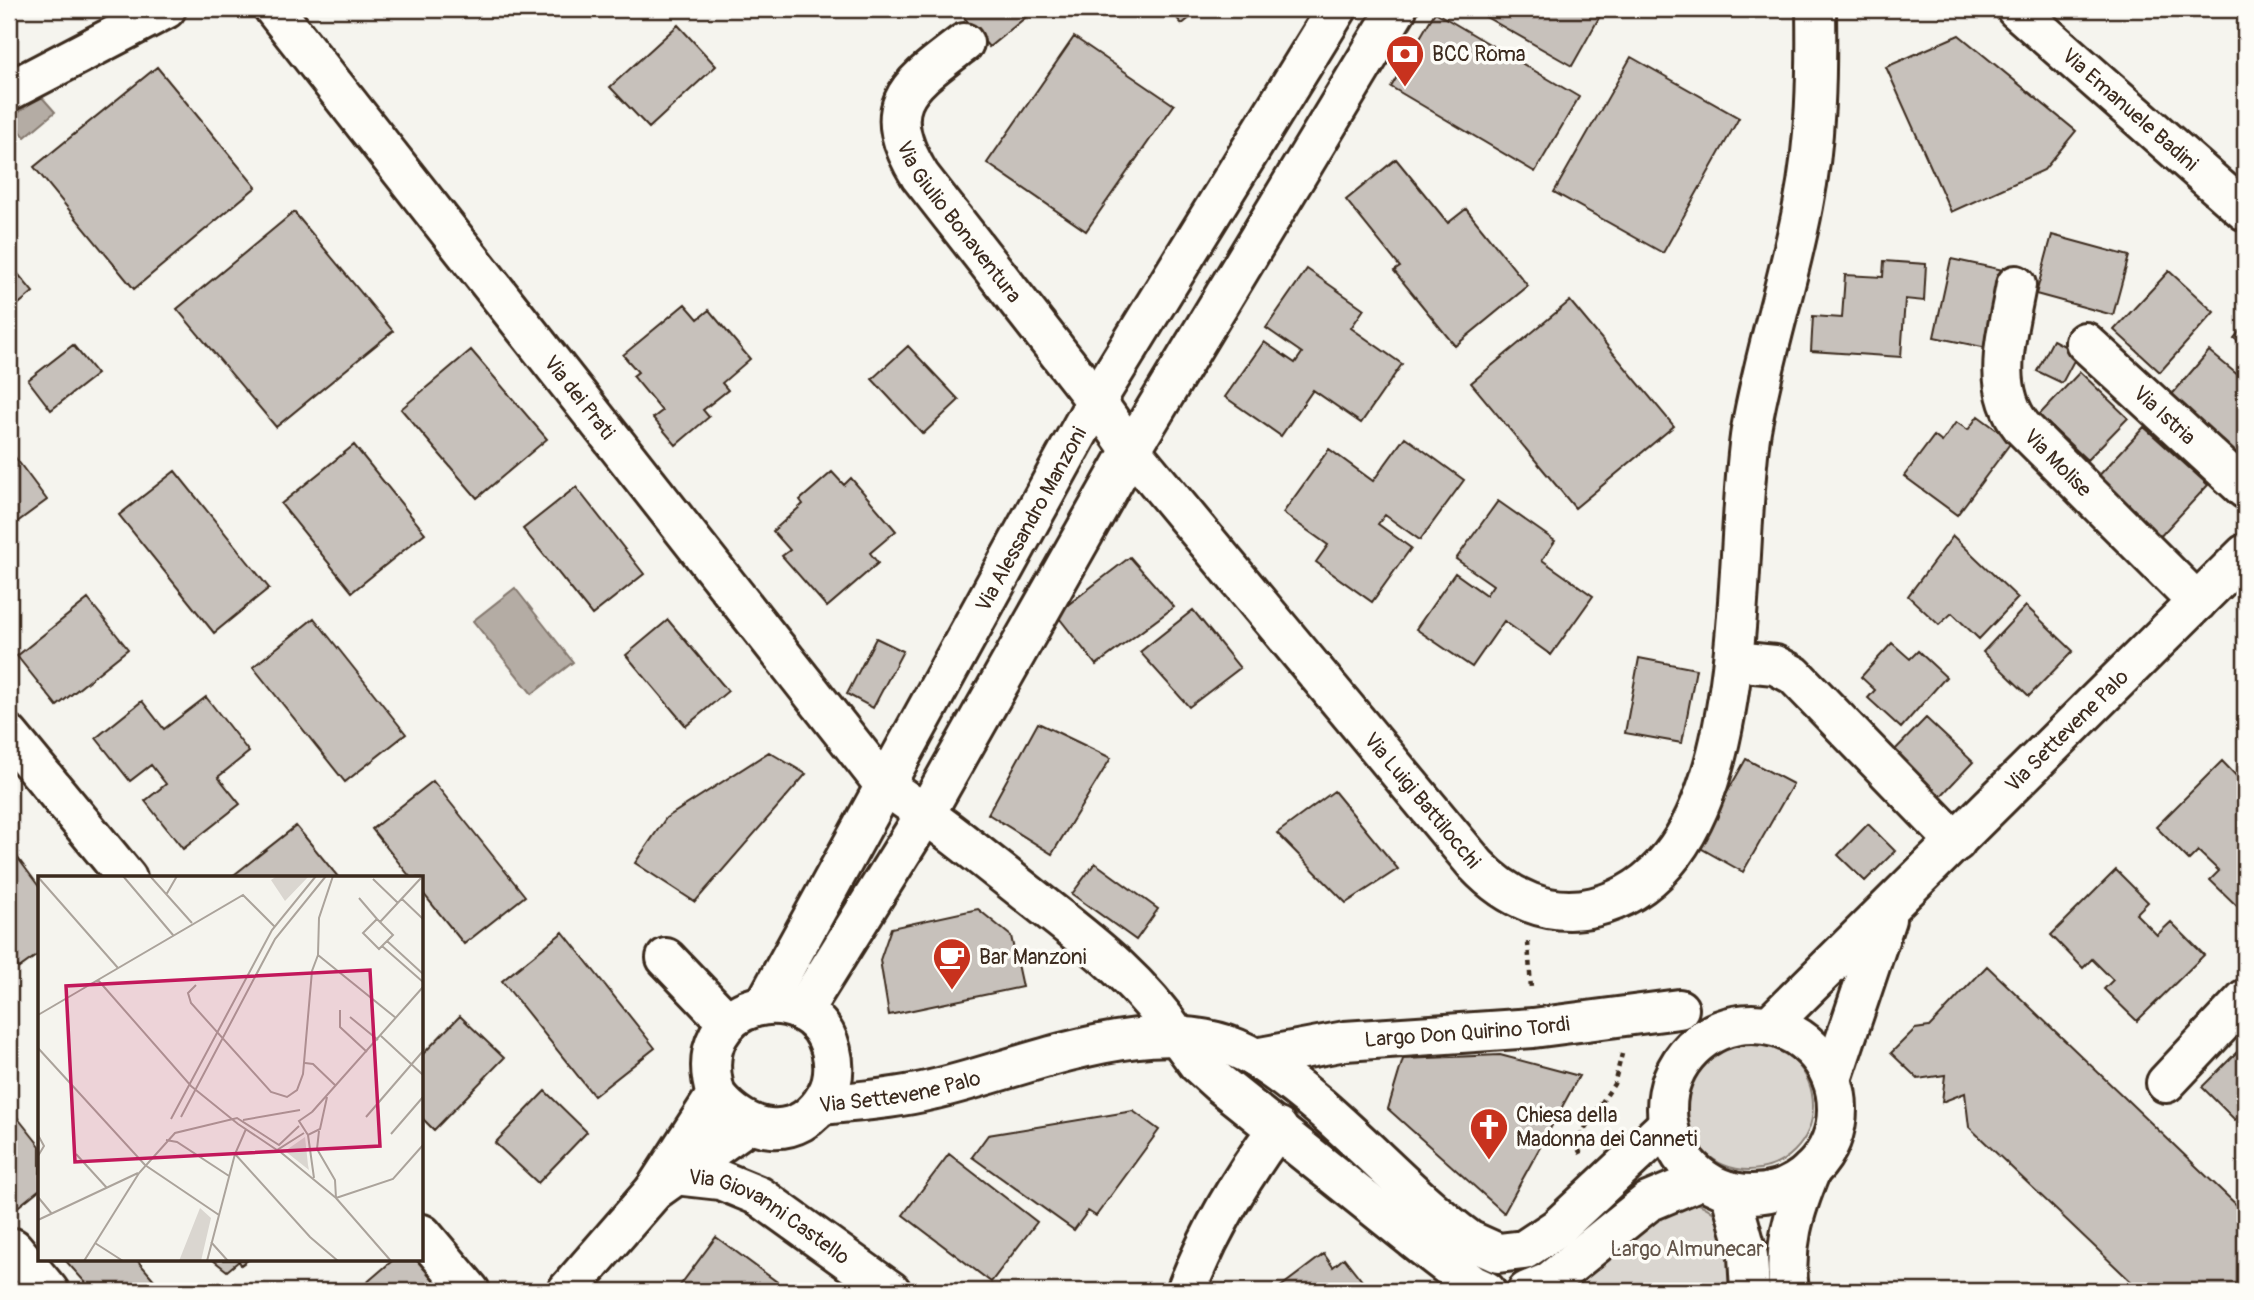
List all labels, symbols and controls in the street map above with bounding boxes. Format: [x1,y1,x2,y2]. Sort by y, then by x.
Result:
bank icon: BCC Roma [1384,33,1426,88]
place label: BCC Roma [1432,41,1526,68]
street label: Via Emanuele Badini [2056,42,2204,177]
street label: Via Giulio Bonaventura [891,137,1028,308]
street label: Via dei Prati [538,350,621,445]
street label: Via Istria [2128,380,2201,451]
street label: Via Alessandro Manzoni [970,422,1093,616]
street label: Via Molise [2018,423,2098,503]
street label: Via Settevene Palo [1999,664,2134,798]
street label: Via Luigi Battilocchi [1358,727,1487,874]
inset map [38,876,424,1262]
cafe icon: Bar Manzoni [931,936,973,991]
place label: Bar Manzoni [979,944,1087,971]
street label: Largo Don Quirino Tordi [1364,1010,1572,1053]
street label: Via Settevene Palo [818,1064,984,1119]
place label: Chiesa della Madonna dei Canneti [1516,1102,1698,1153]
church icon: Chiesa della Madonna dei Canneti [1468,1106,1510,1161]
street label: Via Giovanni Castello [687,1163,855,1271]
park label: Largo Almunecar [1610,1236,1764,1263]

